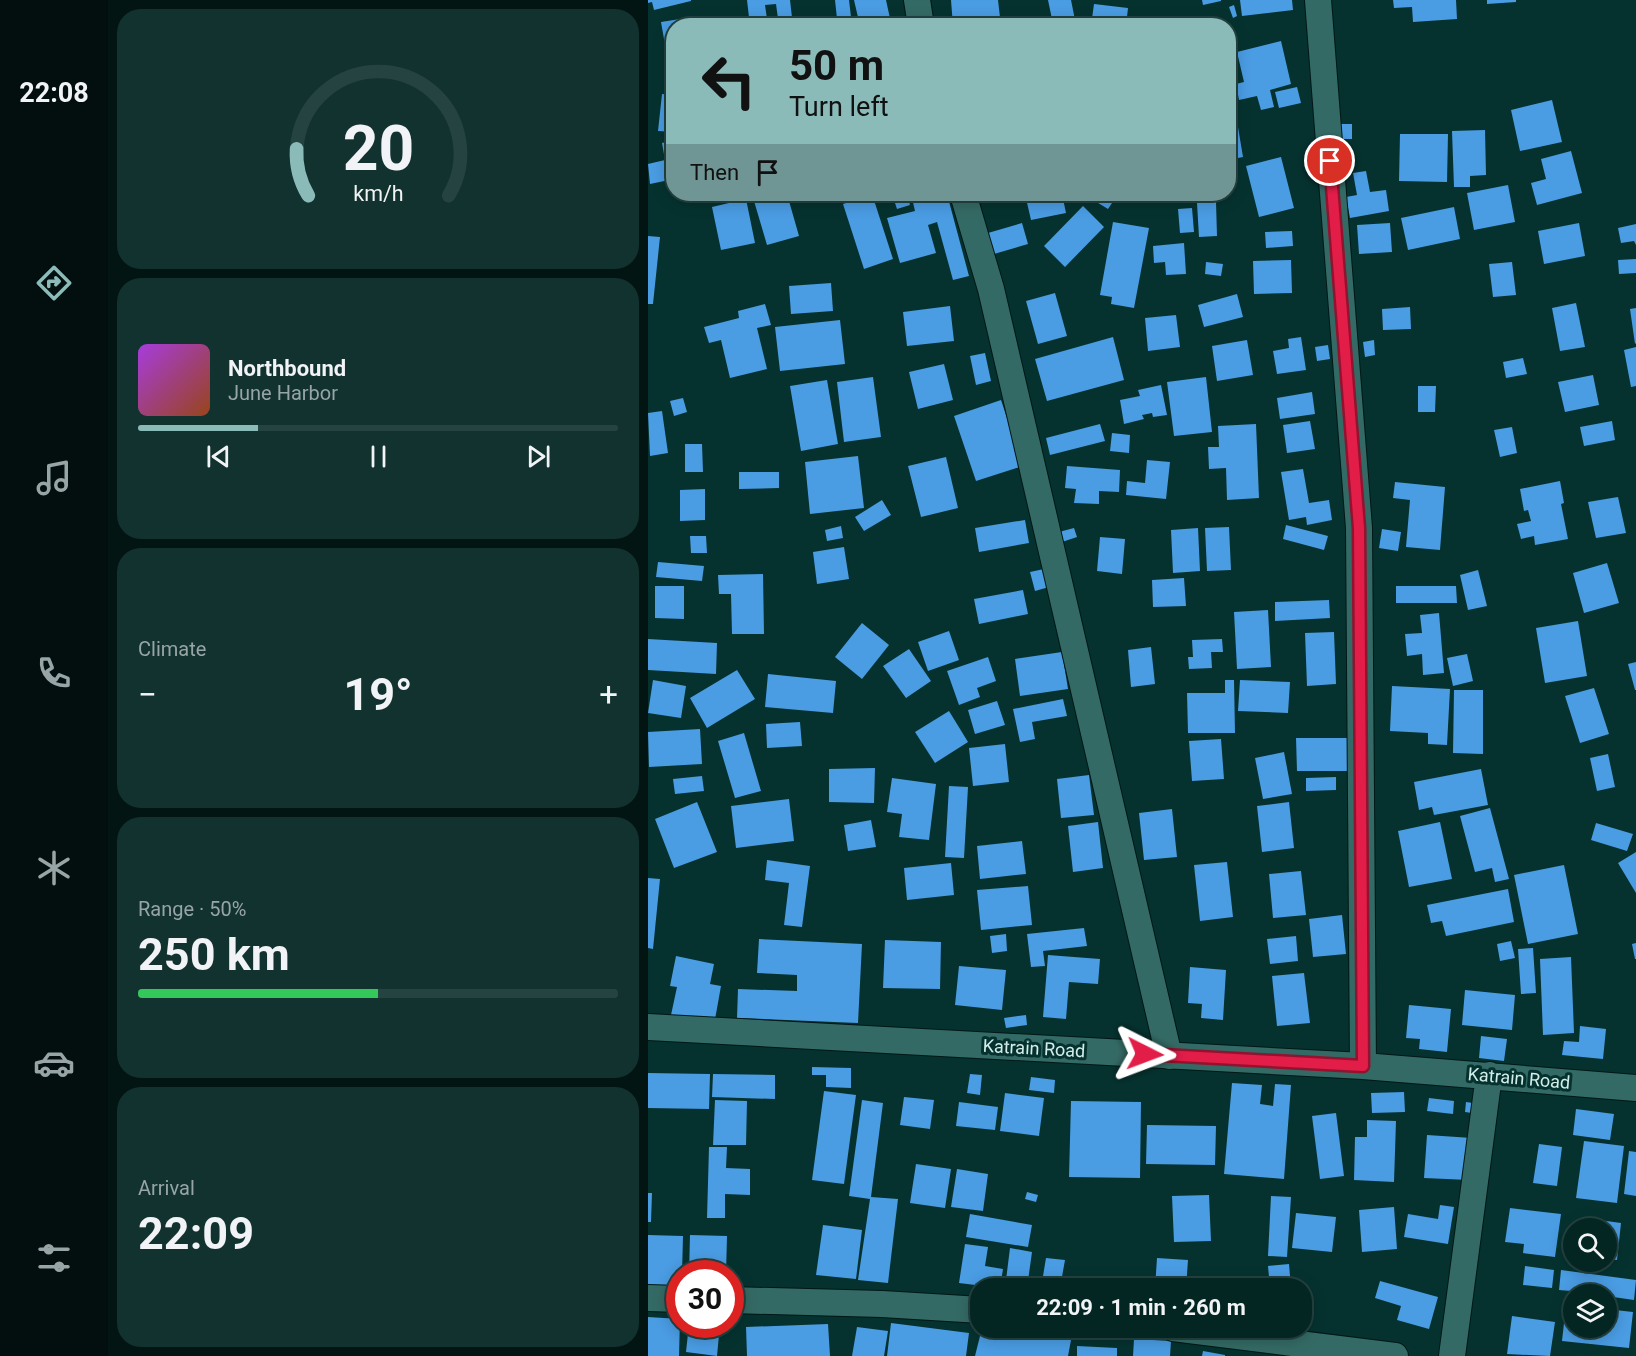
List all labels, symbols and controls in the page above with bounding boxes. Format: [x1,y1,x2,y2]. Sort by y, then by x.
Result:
text: 50 m [789,41,884,90]
icon: left [690,42,768,120]
text: 22:08 [19,77,89,109]
text: Turn left [789,91,889,123]
text: 20 [342,112,414,185]
pin [1304,135,1355,186]
icon: arrive [1313,144,1346,177]
icon: arrive [751,156,784,189]
text: Then [690,160,739,185]
text: km/h [353,182,403,207]
icon: directions [33,262,75,304]
text: Northbound [228,356,346,381]
text: June Harbor [228,381,338,405]
icon: previous [202,440,235,473]
icon: pause [362,440,395,473]
icon: next [522,440,555,473]
icon: music [33,457,75,499]
text: Climate [138,637,206,661]
icon: phone [33,652,75,694]
text: 19° [343,668,413,721]
text: − [138,675,157,714]
text: + [599,675,618,714]
icon: climate [33,847,75,889]
text: Range · 50% [138,897,246,921]
text: 250 km [138,928,290,981]
position arrow [1113,1022,1177,1086]
street label: Katrain Road [982,1035,1086,1061]
icon: car [33,1042,75,1084]
street label: Katrain Road [1467,1063,1571,1093]
text: Arrival [138,1176,195,1200]
text: 22:09 [138,1207,254,1260]
map controls [1563,1218,1617,1338]
button: search [1563,1218,1617,1272]
icon: filters [33,1237,75,1279]
speed limit sign: 30 [666,1260,744,1338]
button: layers [1563,1284,1617,1338]
text: 22:09 · 1 min · 260 m [1036,1295,1246,1320]

